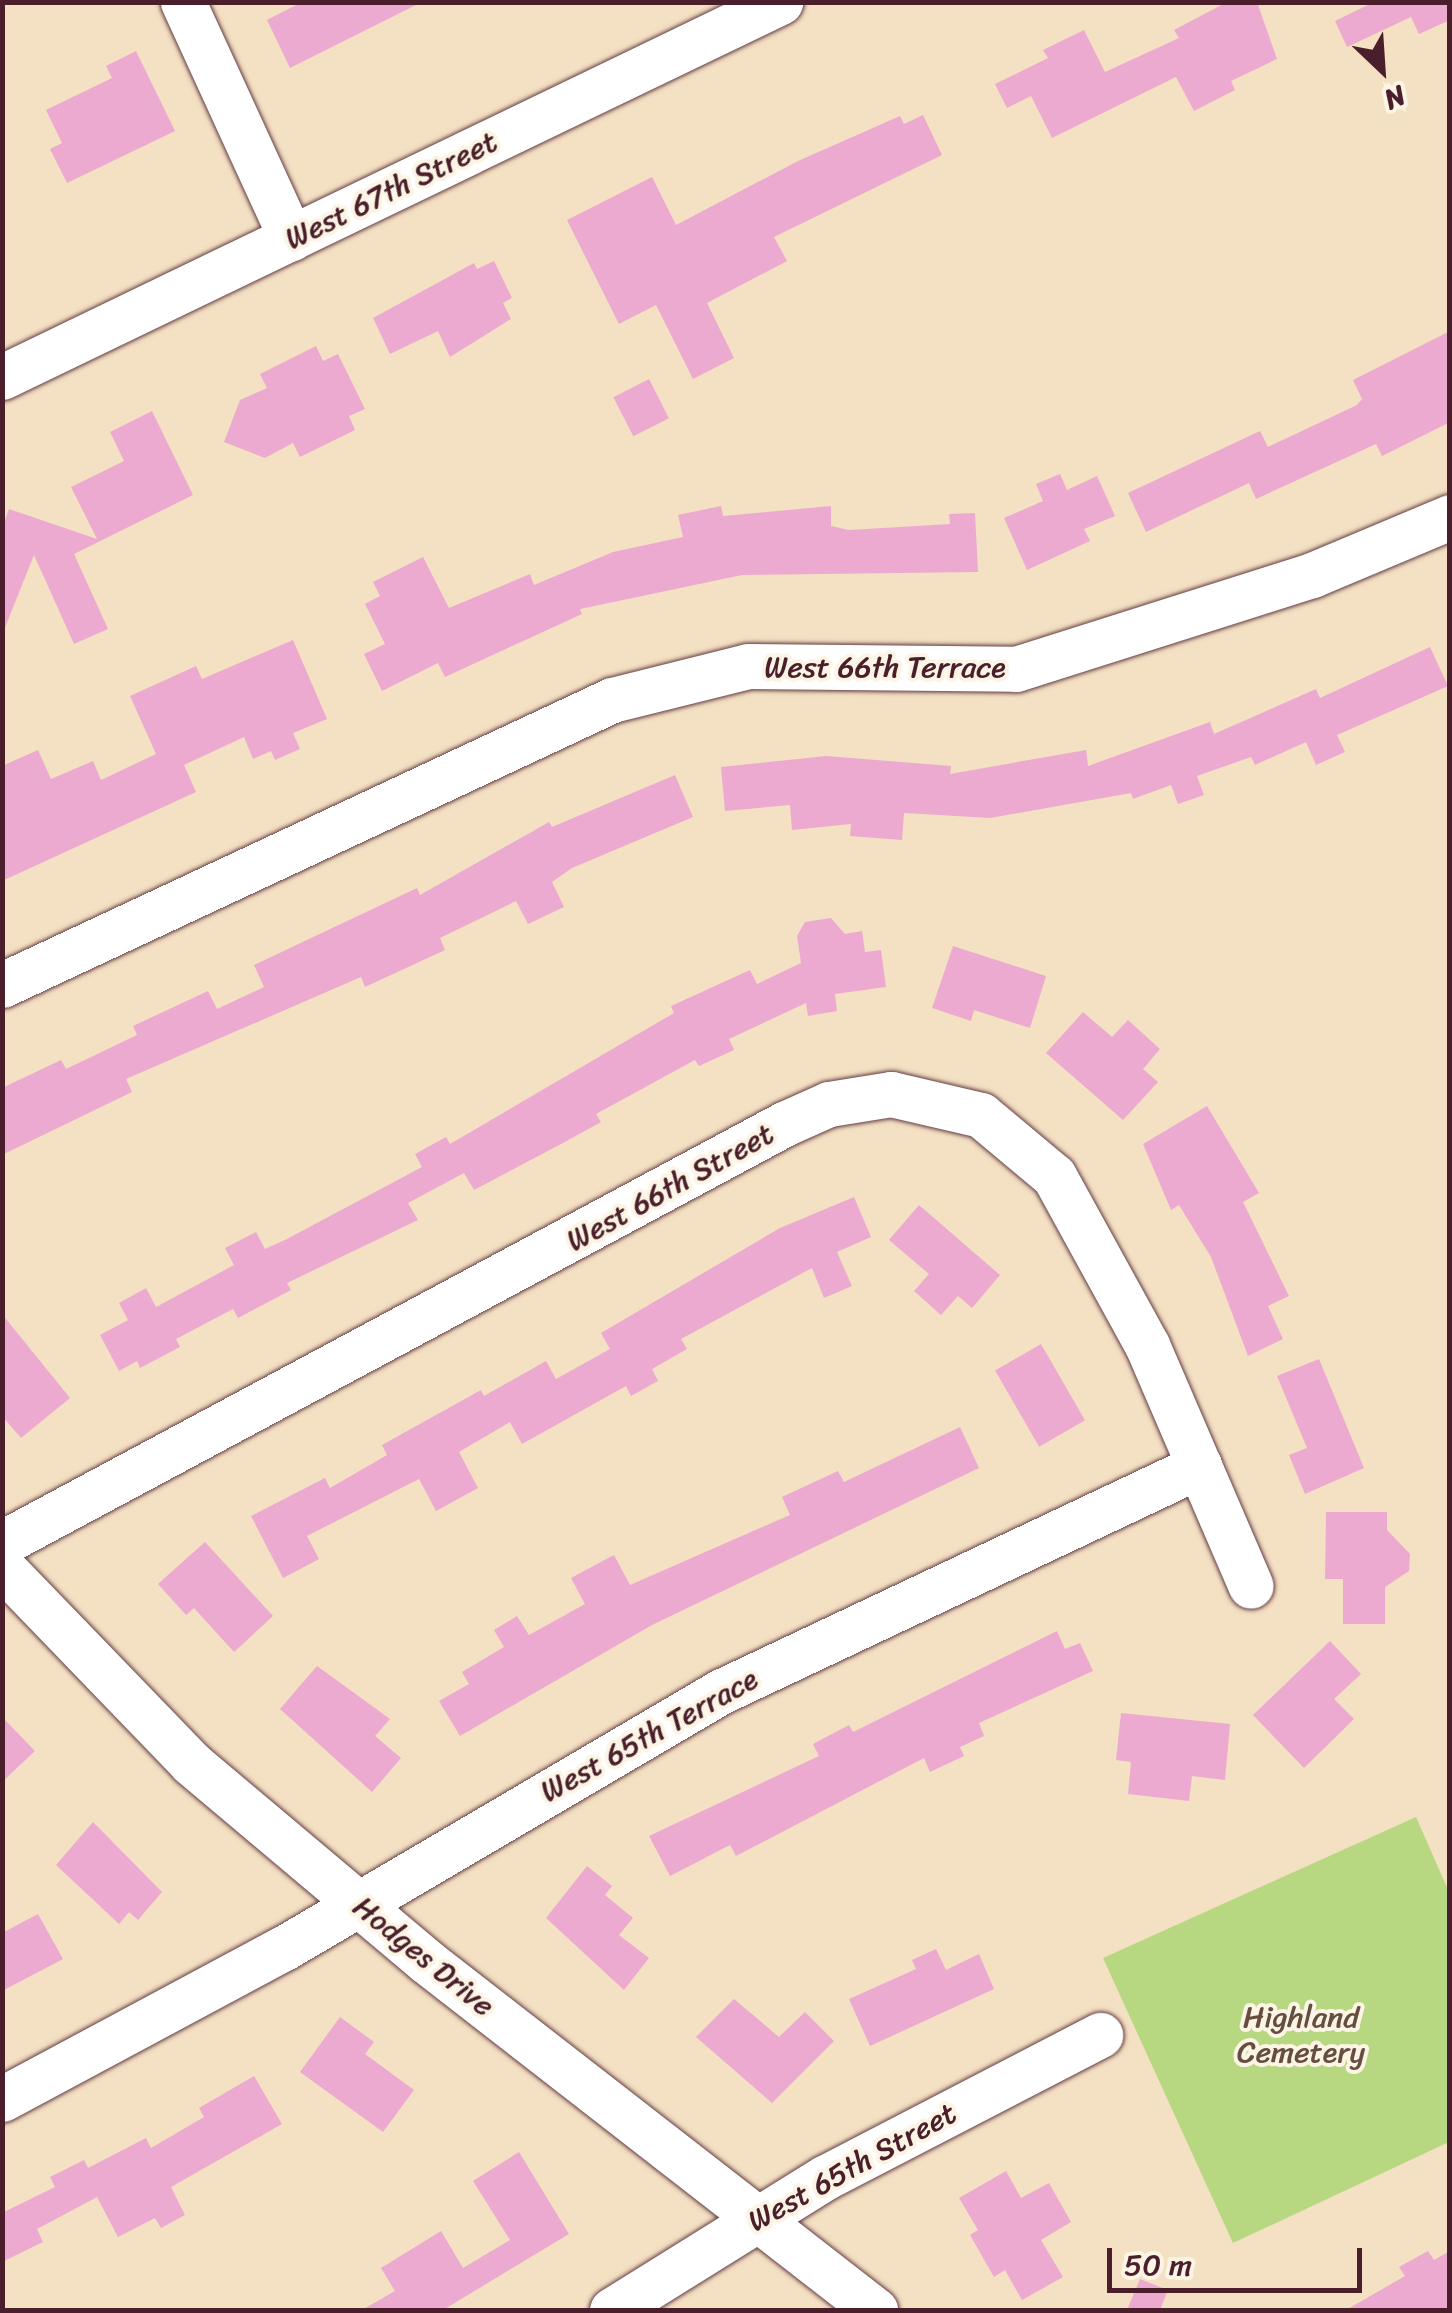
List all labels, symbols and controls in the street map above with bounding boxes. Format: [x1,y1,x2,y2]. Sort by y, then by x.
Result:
north arrow [1332,20,1432,120]
text: N [1376,71,1414,124]
street label: West 67th Street [279,123,503,257]
street label: West 66th Terrace [764,649,1006,685]
street label: West 66th Street [560,1115,780,1259]
street label: West 65th Terrace [534,1660,764,1810]
street label: Hodges Drive [346,1888,502,2024]
park label: Highland Cemetery [1237,1999,1365,2070]
street label: West 65th Street [742,2095,962,2239]
scale bar [1112,2228,1367,2290]
text: 50 m [1124,2238,1192,2292]

